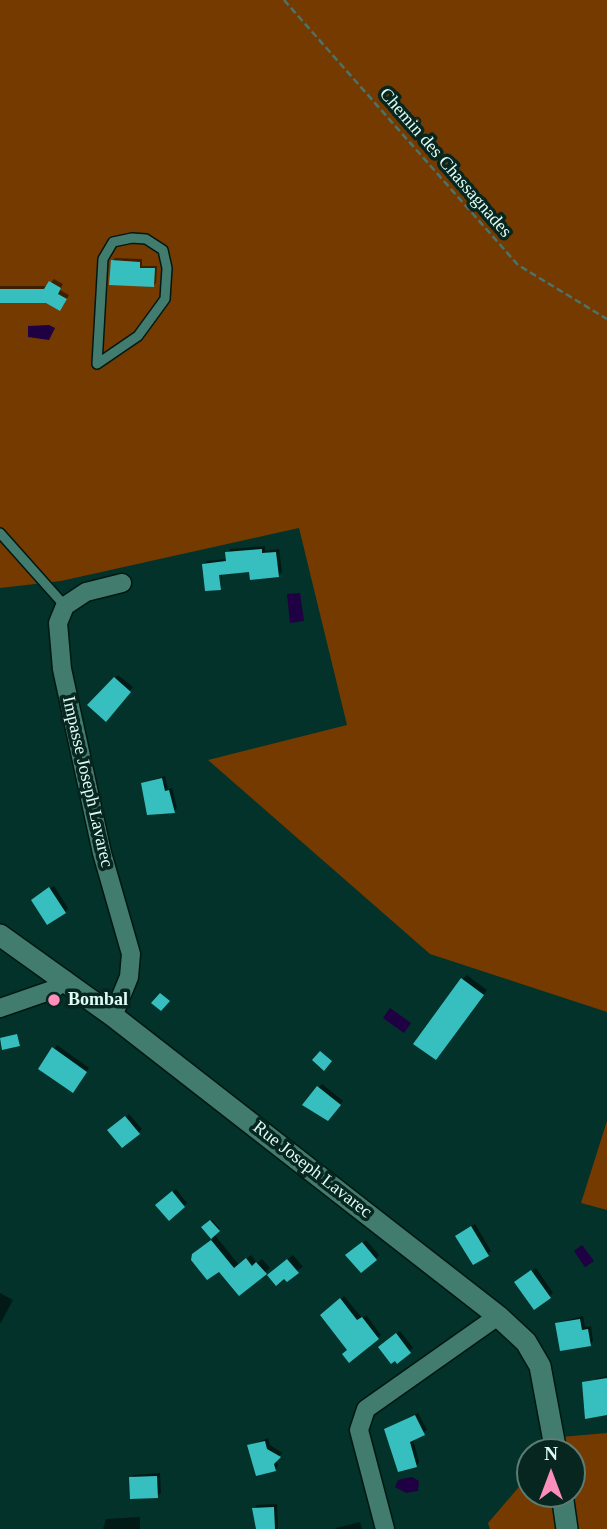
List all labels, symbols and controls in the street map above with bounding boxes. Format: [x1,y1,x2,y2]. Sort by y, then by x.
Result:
street label: Chemin des Chassagnades [374,84,516,242]
street label: Impasse Joseph Lavarec [57,694,117,870]
place label: Bombal [68,989,128,1011]
marker: Bombal [46,992,62,1008]
street label: Rue Joseph Lavarec [248,1117,376,1223]
north arrow [516,1438,586,1508]
text: N [544,1443,558,1464]

